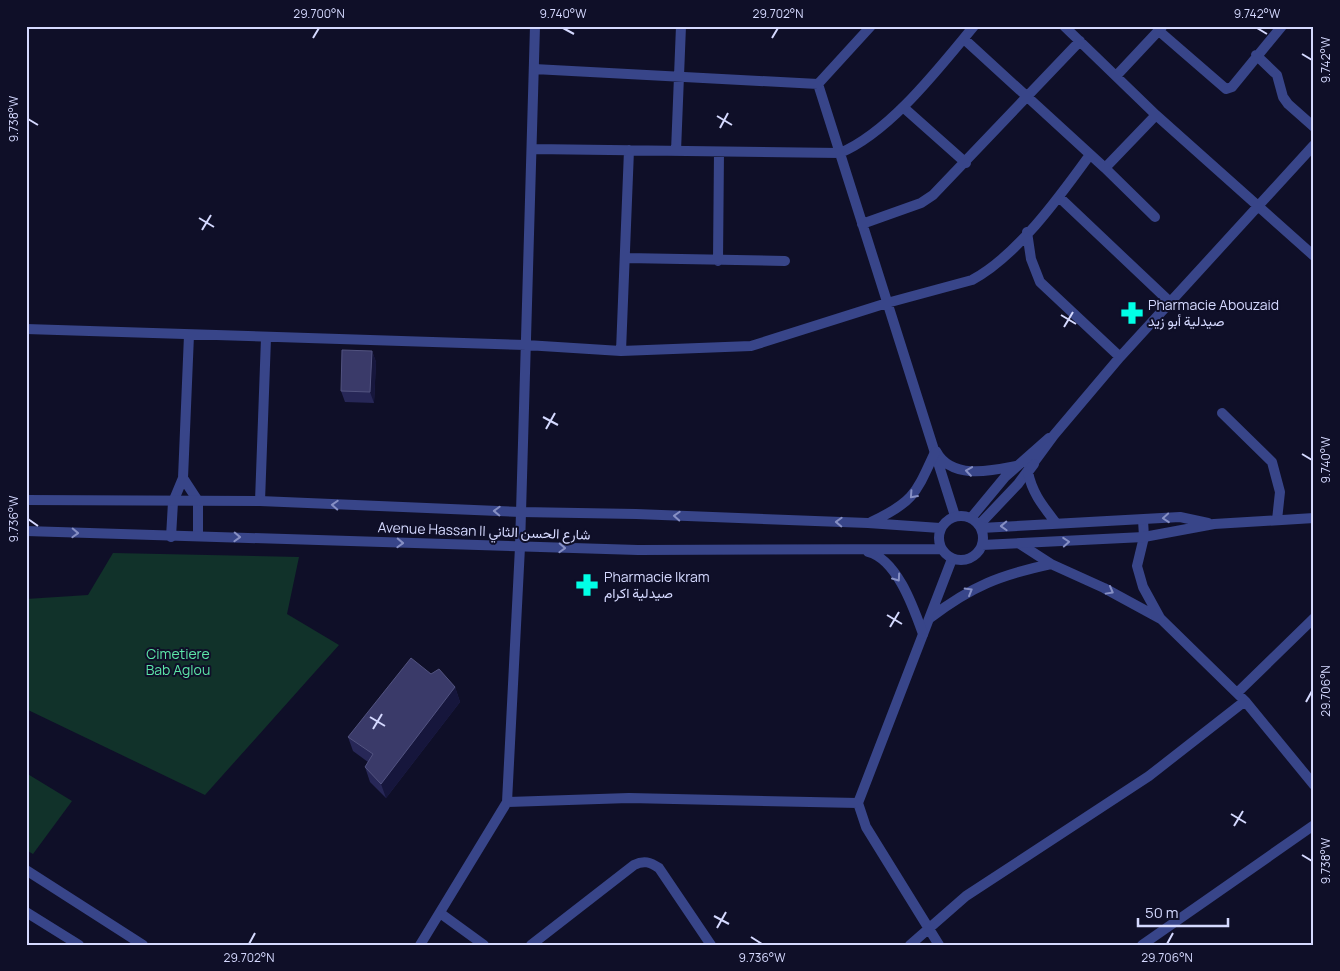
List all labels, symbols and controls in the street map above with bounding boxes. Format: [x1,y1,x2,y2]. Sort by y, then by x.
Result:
text: 29.700°N [293,5,345,22]
text: 9.740°W [540,5,587,22]
text: 29.702°N [753,5,803,22]
text: 9.742°W [1234,5,1281,22]
text: 9.742°W [1317,36,1334,83]
text: 9.738°W [5,95,22,142]
place label: Pharmacie Abouzaid صيدلية أبو زيد [1148,295,1279,330]
pharmacy icon: Pharmacie Abouzaid صيدلية أبو زيد [1119,300,1145,326]
text: 9.740°W [1317,436,1334,483]
one-way arrow [965,466,974,476]
one-way arrow [910,490,919,499]
text: 9.736°W [5,495,22,542]
one-way arrow [330,499,338,510]
one-way arrow [493,506,501,517]
one-way arrow [673,510,681,521]
one-way arrow [1162,512,1170,523]
one-way arrow [835,516,843,527]
street label: Avenue Hassan II شارع الحسن الثاني [377,517,591,547]
one-way arrow [999,521,1007,531]
one-way arrow [72,528,79,538]
one-way arrow [234,532,242,543]
one-way arrow [1062,536,1070,547]
one-way arrow [396,537,404,548]
one-way arrow [558,543,566,553]
place label: Pharmacie Ikram صيدلية اكرام [604,567,710,602]
pharmacy icon: Pharmacie Ikram صيدلية اكرام [574,572,600,598]
one-way arrow [891,572,900,582]
one-way arrow [1105,585,1114,595]
one-way arrow [963,587,972,597]
park label: Cimetiere Bab Aglou [146,644,210,679]
text: 29.706°N [1317,665,1334,717]
text: 9.738°W [1317,837,1334,884]
scale bar [1138,896,1228,928]
text: 50 m [1145,902,1179,923]
text: 29.702°N [224,949,274,966]
text: 9.736°W [739,949,786,966]
text: 29.706°N [1141,949,1193,966]

